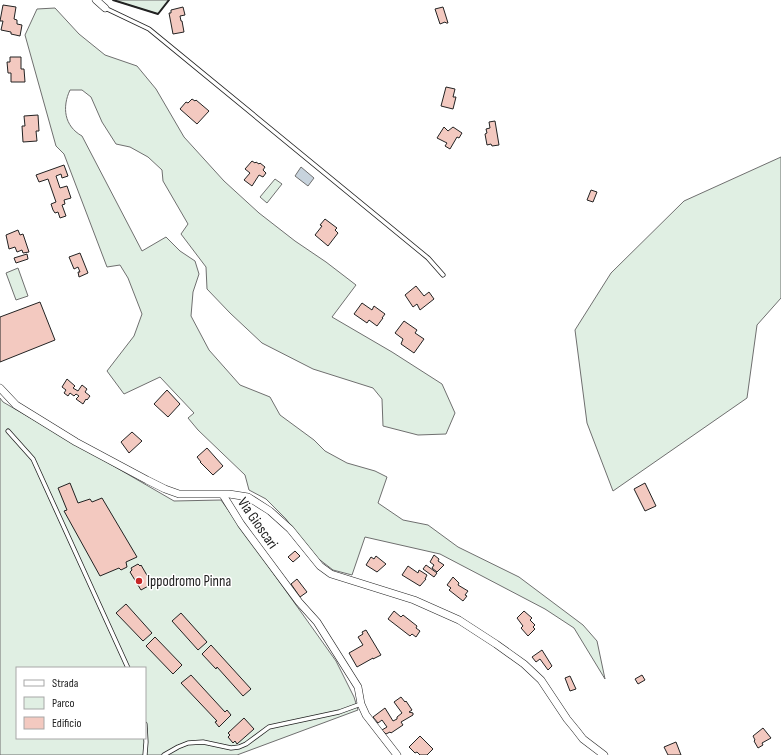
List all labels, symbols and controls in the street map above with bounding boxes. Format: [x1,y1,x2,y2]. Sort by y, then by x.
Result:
street label: Via Gioscari [233,494,282,553]
place label: Ippodromo Pinna [147,572,231,591]
marker: Ippodromo Pinna [134,576,144,586]
legend [16,667,146,739]
text: Strada [52,676,79,691]
text: Parco [52,696,75,711]
text: Edificio [52,716,81,731]

